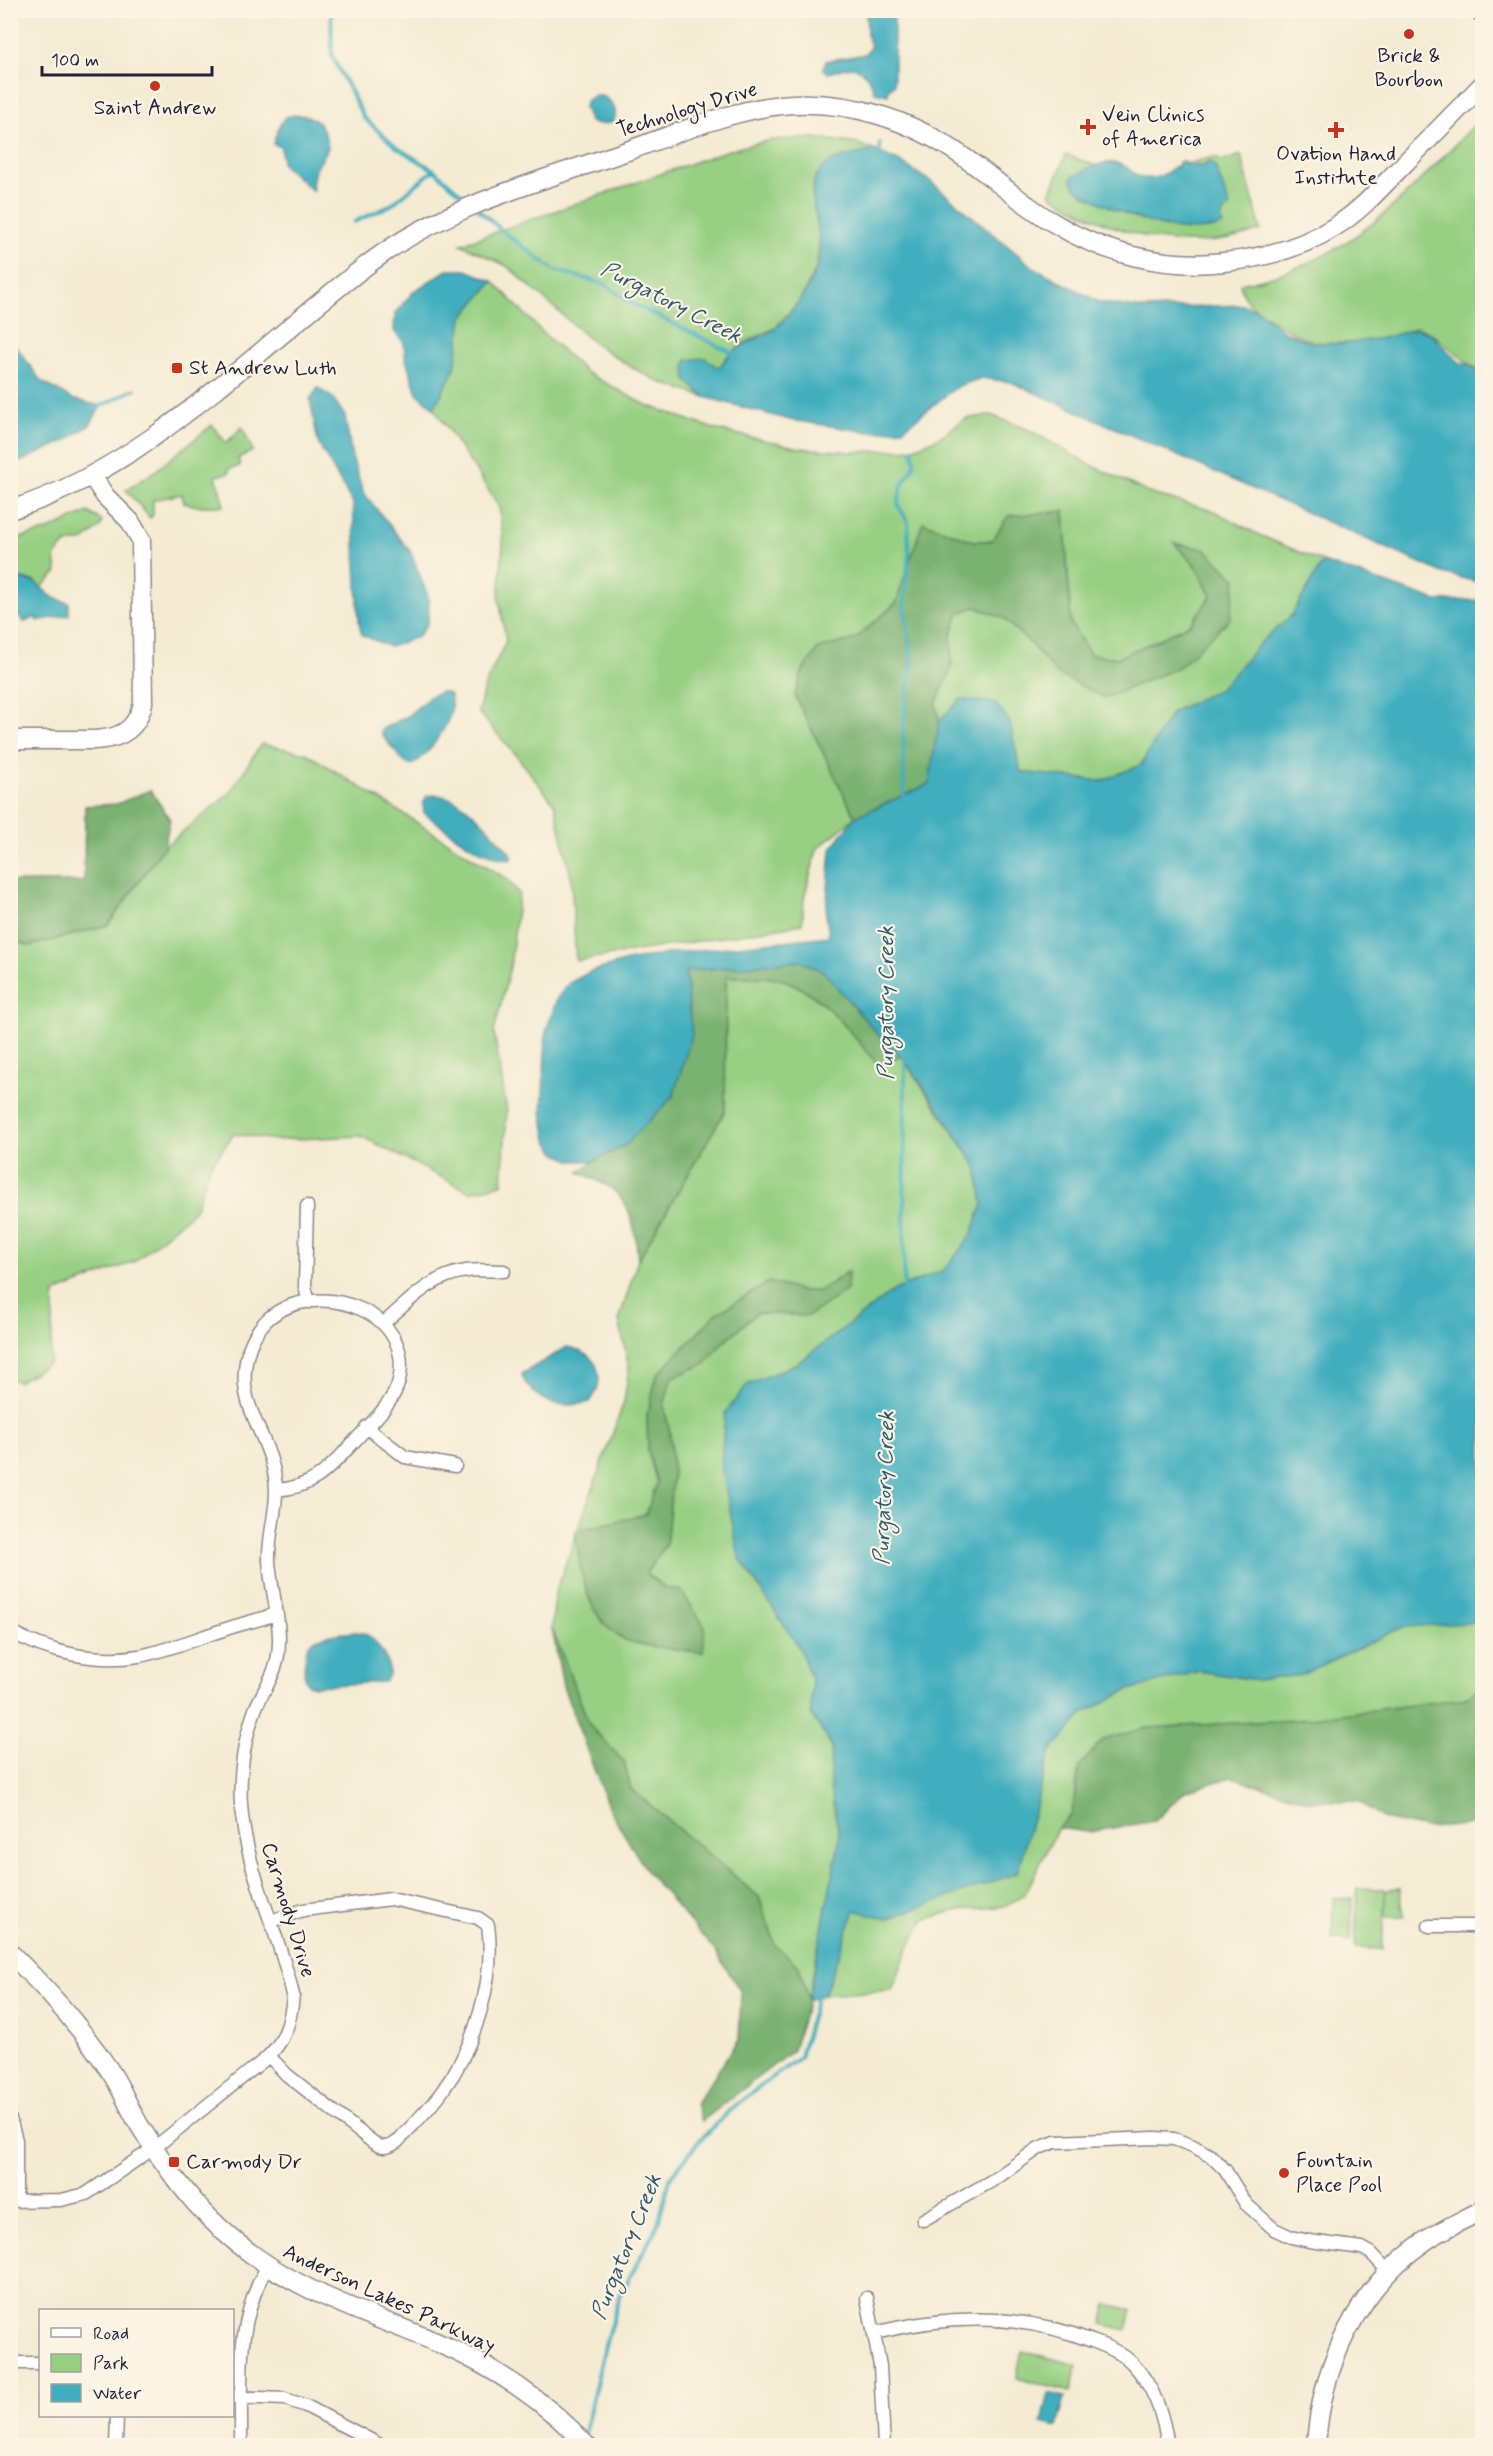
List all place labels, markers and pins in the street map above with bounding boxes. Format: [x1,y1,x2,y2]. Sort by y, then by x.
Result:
marker: Brick & Bourbon [1402,27,1416,41]
place label: Brick & Bourbon [1375,42,1443,94]
marker: Saint Andrew [148,79,162,93]
place label: Saint Andrew [94,94,216,122]
place label: Vein Clinics of America [1102,101,1205,153]
marker: Vein Clinics of America [1079,118,1097,136]
marker: Ovation Hand Institute [1327,121,1345,139]
place label: Ovation Hand Institute [1276,140,1396,192]
place label: St Andrew Luth [189,354,337,382]
marker: St Andrew Luth [170,361,184,375]
place label: Fountain Place Pool [1296,2147,1382,2199]
place label: Carmody Dr [186,2148,302,2176]
marker: Carmody Dr [167,2155,181,2169]
marker: Fountain Place Pool [1277,2166,1291,2180]

